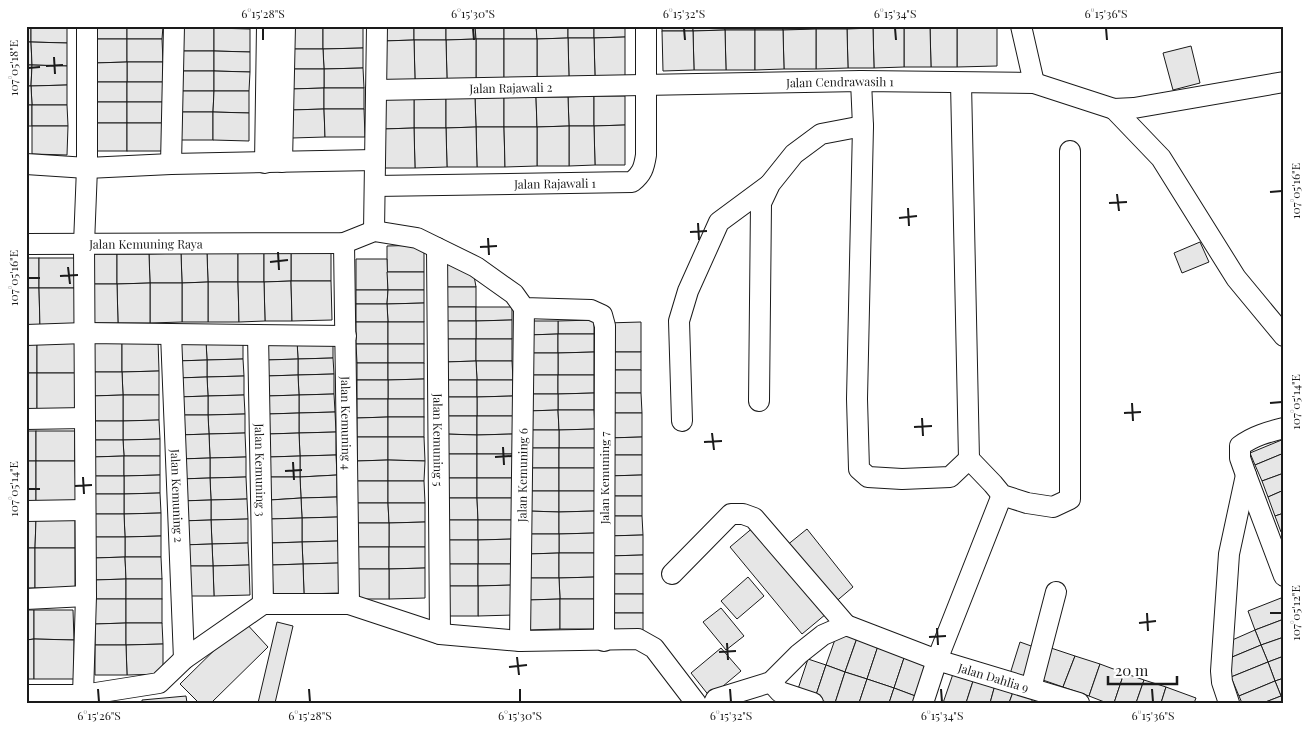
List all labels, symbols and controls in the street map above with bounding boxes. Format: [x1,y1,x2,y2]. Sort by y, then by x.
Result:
text: 6°15'28"S [241,5,285,21]
text: 6°15'30"S [451,5,495,21]
text: 6°15'32"S [663,5,705,21]
text: 6°15'34"S [874,5,916,21]
text: 6°15'36"S [1084,5,1128,21]
text: 107°05'18"E [5,40,21,96]
street label: Jalan Cendrawasih 1 [785,73,894,90]
street label: Jalan Rajawali 2 [468,79,553,96]
text: 107°05'16"E [1287,163,1303,219]
street label: Jalan Rajawali 1 [513,175,597,192]
street label: Jalan Kemuning Raya [88,235,203,252]
text: 107°05'16"E [5,250,21,306]
text: 107°05'14"E [1287,374,1303,430]
street label: Jalan Kemuning 4 [338,375,355,470]
street label: Jalan Kemuning 5 [430,392,447,487]
street label: Jalan Kemuning 3 [252,422,269,517]
street label: Jalan Kemuning 6 [513,428,531,523]
street label: Jalan Kemuning 7 [596,432,612,525]
street label: Jalan Kemuning 2 [168,448,187,543]
text: 107°05'14"E [5,461,21,517]
text: 107°05'12"E [1287,585,1303,641]
scale bar [1108,654,1176,686]
street label: Jalan Dahlia 9 [956,659,1031,695]
text: 20 m [1115,660,1149,680]
text: 6°15'26"S [77,707,121,723]
text: 6°15'28"S [288,707,332,723]
text: 6°15'30"S [498,707,542,723]
text: 6°15'32"S [710,707,752,723]
text: 6°15'34"S [921,707,963,723]
text: 6°15'36"S [1131,707,1175,723]

